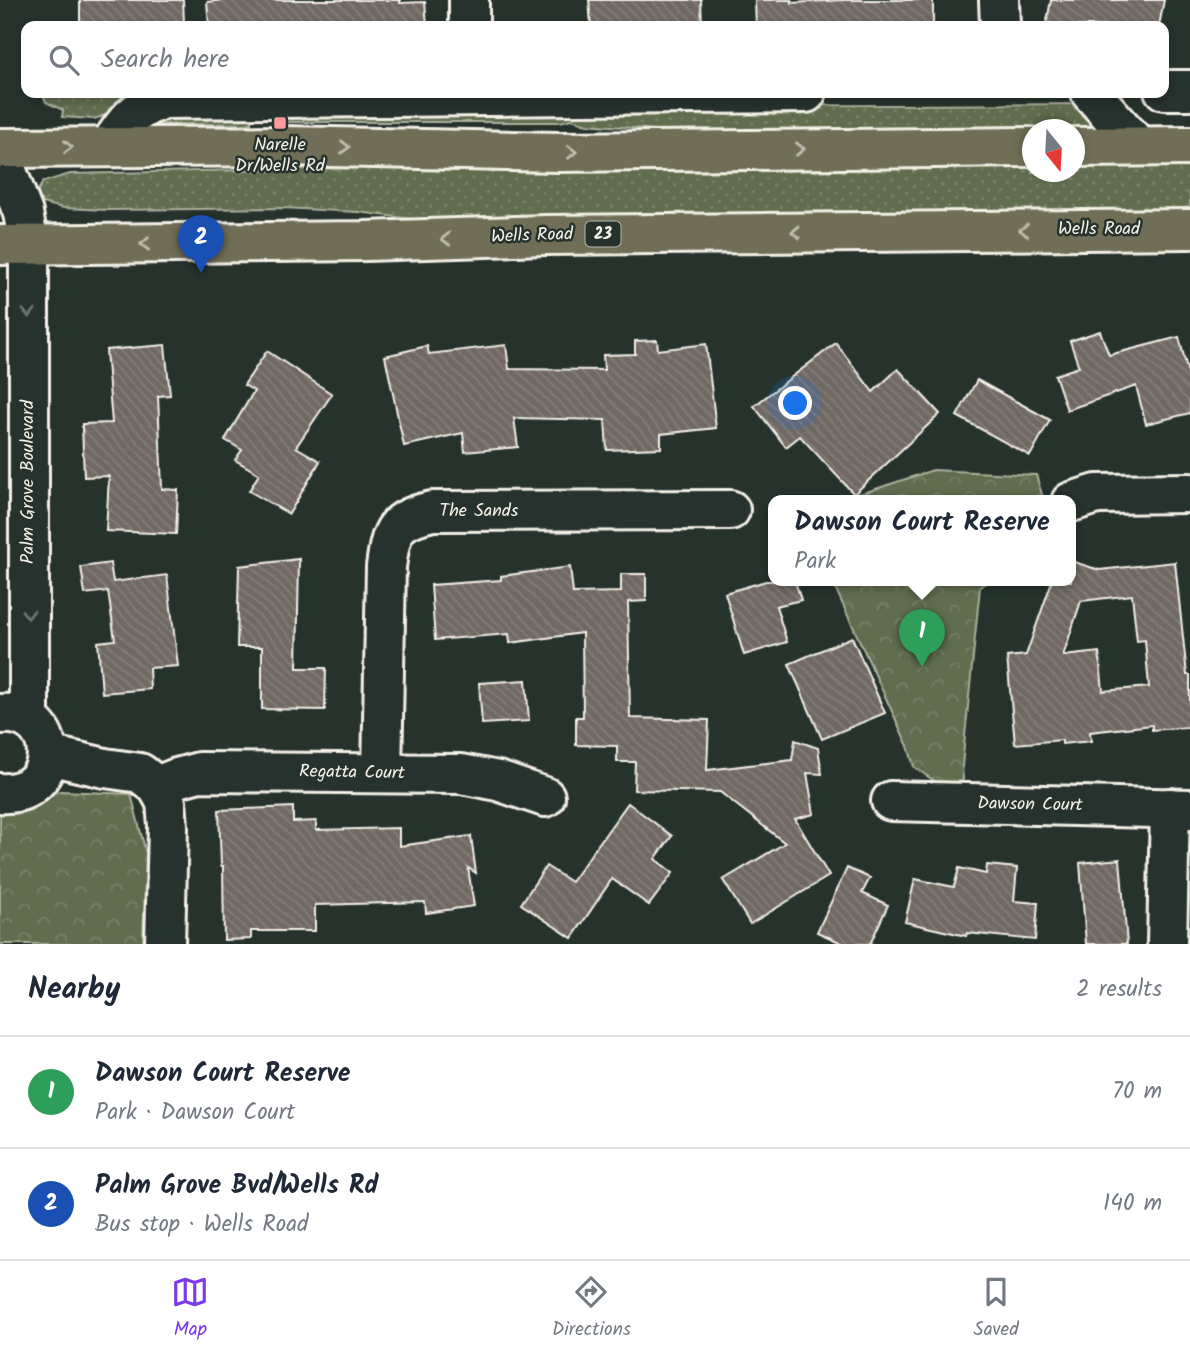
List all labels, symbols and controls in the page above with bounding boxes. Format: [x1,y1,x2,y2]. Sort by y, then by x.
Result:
search box [21,21,1169,98]
text: Search here [101,39,229,81]
icon: search [45,41,83,79]
marker: Narelle Dr/Wells Rd [272,115,288,131]
north arrow [1022,119,1085,182]
place label: Narelle Dr/Wells Rd [235,131,326,181]
one-way arrow [63,139,74,155]
one-way arrow [339,140,350,155]
one-way arrow [794,142,805,157]
one-way arrow [567,144,578,160]
pin: 2 [178,215,224,273]
street label: Wells Road [1058,215,1141,244]
street label: Wells Road [491,220,574,252]
road number: 23 [586,222,620,246]
one-way arrow [1018,222,1029,238]
one-way arrow [791,224,801,240]
one-way arrow [441,231,451,247]
one-way arrow [140,236,151,251]
one-way arrow [21,308,37,319]
your location [778,386,812,420]
street label: Palm Grove Boulevard [14,399,43,564]
popup [768,495,1076,586]
street label: The Sands [440,497,519,526]
text: Dawson Court Reserve [794,502,1050,544]
text: Park [794,544,836,580]
one-way arrow [21,609,36,620]
pin: 1 [899,609,945,667]
street label: Regatta Court [299,758,406,788]
street label: Dawson Court [977,790,1084,820]
text: Nearby [28,966,120,1014]
text: 2 results [1076,972,1162,1008]
text: Dawson Court Reserve [95,1053,350,1095]
text: 1 [48,1074,54,1110]
text: 70 m [1112,1074,1162,1110]
text: Park · Dawson Court [95,1095,295,1131]
text: Palm Grove Bvd/Wells Rd [95,1165,378,1207]
text: 2 [44,1186,58,1222]
text: 140 m [1103,1186,1162,1222]
text: Bus stop · Wells Road [95,1207,309,1243]
tab: Map [171,1273,209,1345]
tab: Directions [552,1273,631,1345]
tab: Saved [974,1273,1019,1345]

